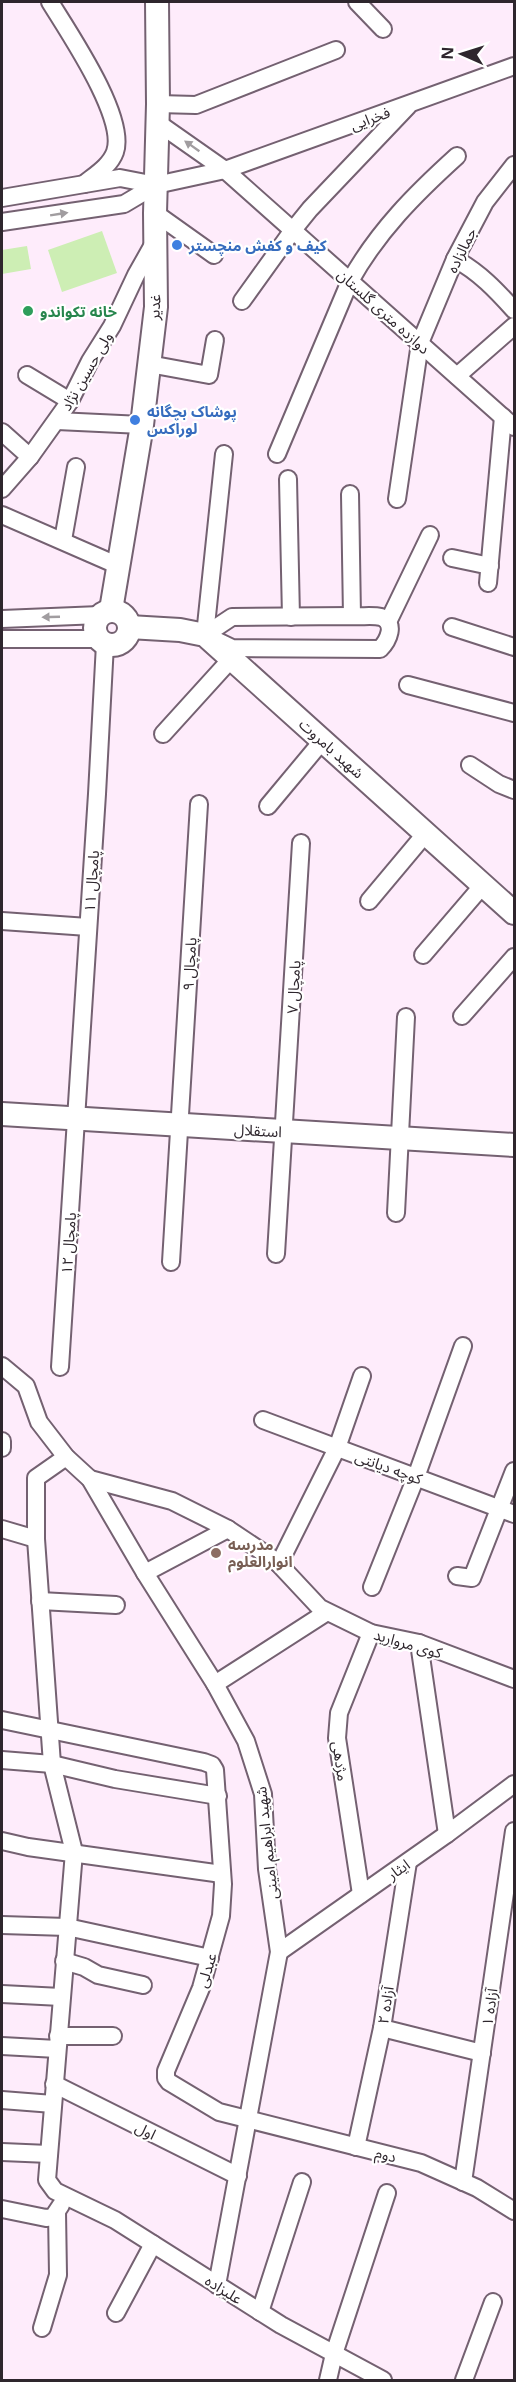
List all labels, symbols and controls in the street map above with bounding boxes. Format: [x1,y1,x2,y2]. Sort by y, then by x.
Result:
north arrow [432,24,492,84]
text: N [436,46,458,60]
street label: فخرایی [347,102,393,134]
one-way arrow [184,141,199,153]
one-way arrow [50,209,69,218]
street label: جمالزاده [441,224,481,276]
place label: کیف و کفش منچستر [188,235,327,256]
marker: کیف و کفش منچستر [170,238,184,252]
street label: دوازده متری گلستان [333,264,435,358]
street label: غدیر [143,293,165,321]
place label: خانه تکواندو [40,301,118,321]
marker: خانه تکواندو [21,304,35,318]
street label: ولی حسین نژاد [55,328,117,414]
place label: پوشاک بچگانه لوراکس [147,401,237,438]
marker: پوشاک بچگانه لوراکس [128,413,142,427]
one-way arrow [41,613,60,622]
street label: شهید بامروت [295,714,369,783]
street label: پامچال ۱۱ [79,849,104,913]
street label: پامچال ۹ [178,937,202,991]
street label: پامچال ۷ [282,960,306,1014]
street label: استقلال [234,1119,282,1141]
street label: پامچال ۱۲ [56,1211,81,1275]
street label: کوچه دیانتی [352,1446,426,1490]
place label: مدرسه انوارالعلوم [228,1534,293,1573]
marker: مدرسه انوارالعلوم [209,1546,223,1560]
street label: کوی مروارید [372,1624,445,1663]
street label: مژدهی [328,1740,354,1782]
street label: شهید ابراهیم امینی [250,1785,284,1900]
street label: ایثار [382,1854,413,1885]
street label: عبدلی [191,1950,221,1990]
street label: آزاده ۲ [372,1984,398,2025]
street label: آزاده ۱ [476,1986,502,2027]
street label: اول [132,2116,160,2144]
street label: دوم [373,2142,399,2168]
street label: علیزاده [202,2270,247,2308]

